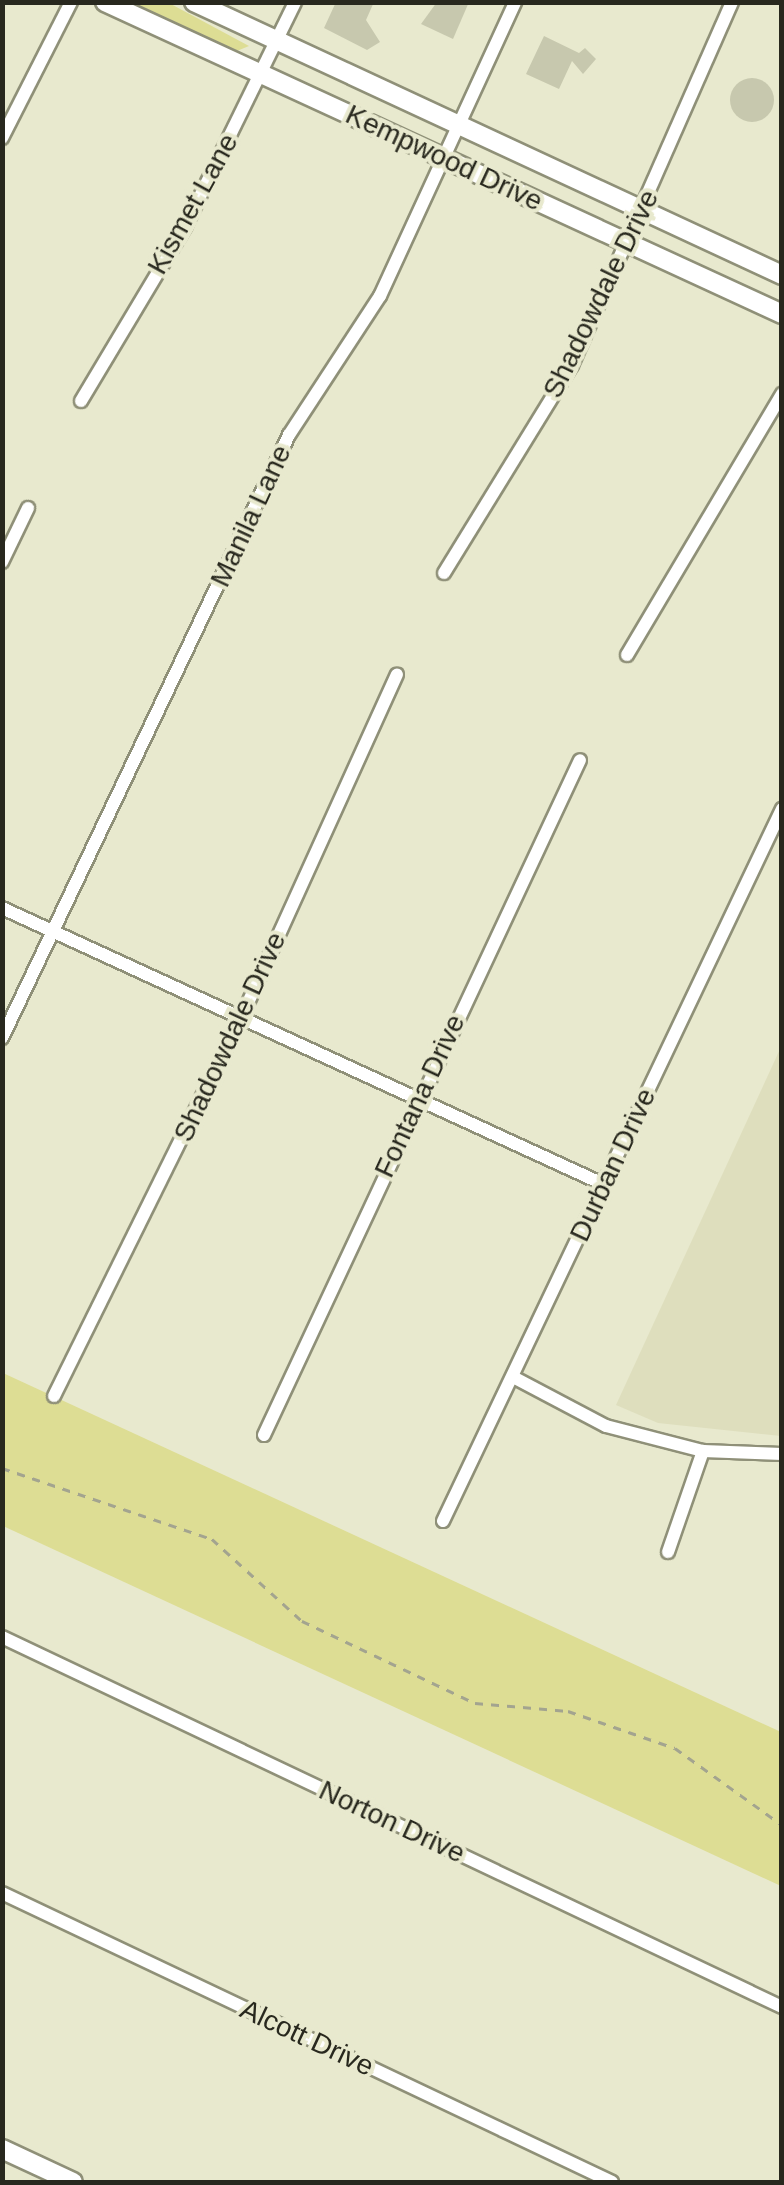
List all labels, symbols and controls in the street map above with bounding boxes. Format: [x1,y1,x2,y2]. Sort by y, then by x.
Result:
street label: Kempwood Drive [340,98,548,218]
street label: Kismet Lane [141,128,245,280]
street label: Shadowdale Drive [536,185,666,403]
street label: Manila Lane [204,440,298,592]
street label: Shadowdale Drive [167,927,293,1147]
street label: Fontana Drive [368,1009,472,1183]
street label: Durban Drive [563,1083,663,1247]
street label: Norton Drive [314,1774,470,1870]
street label: Alcott Drive [235,1993,379,2083]

